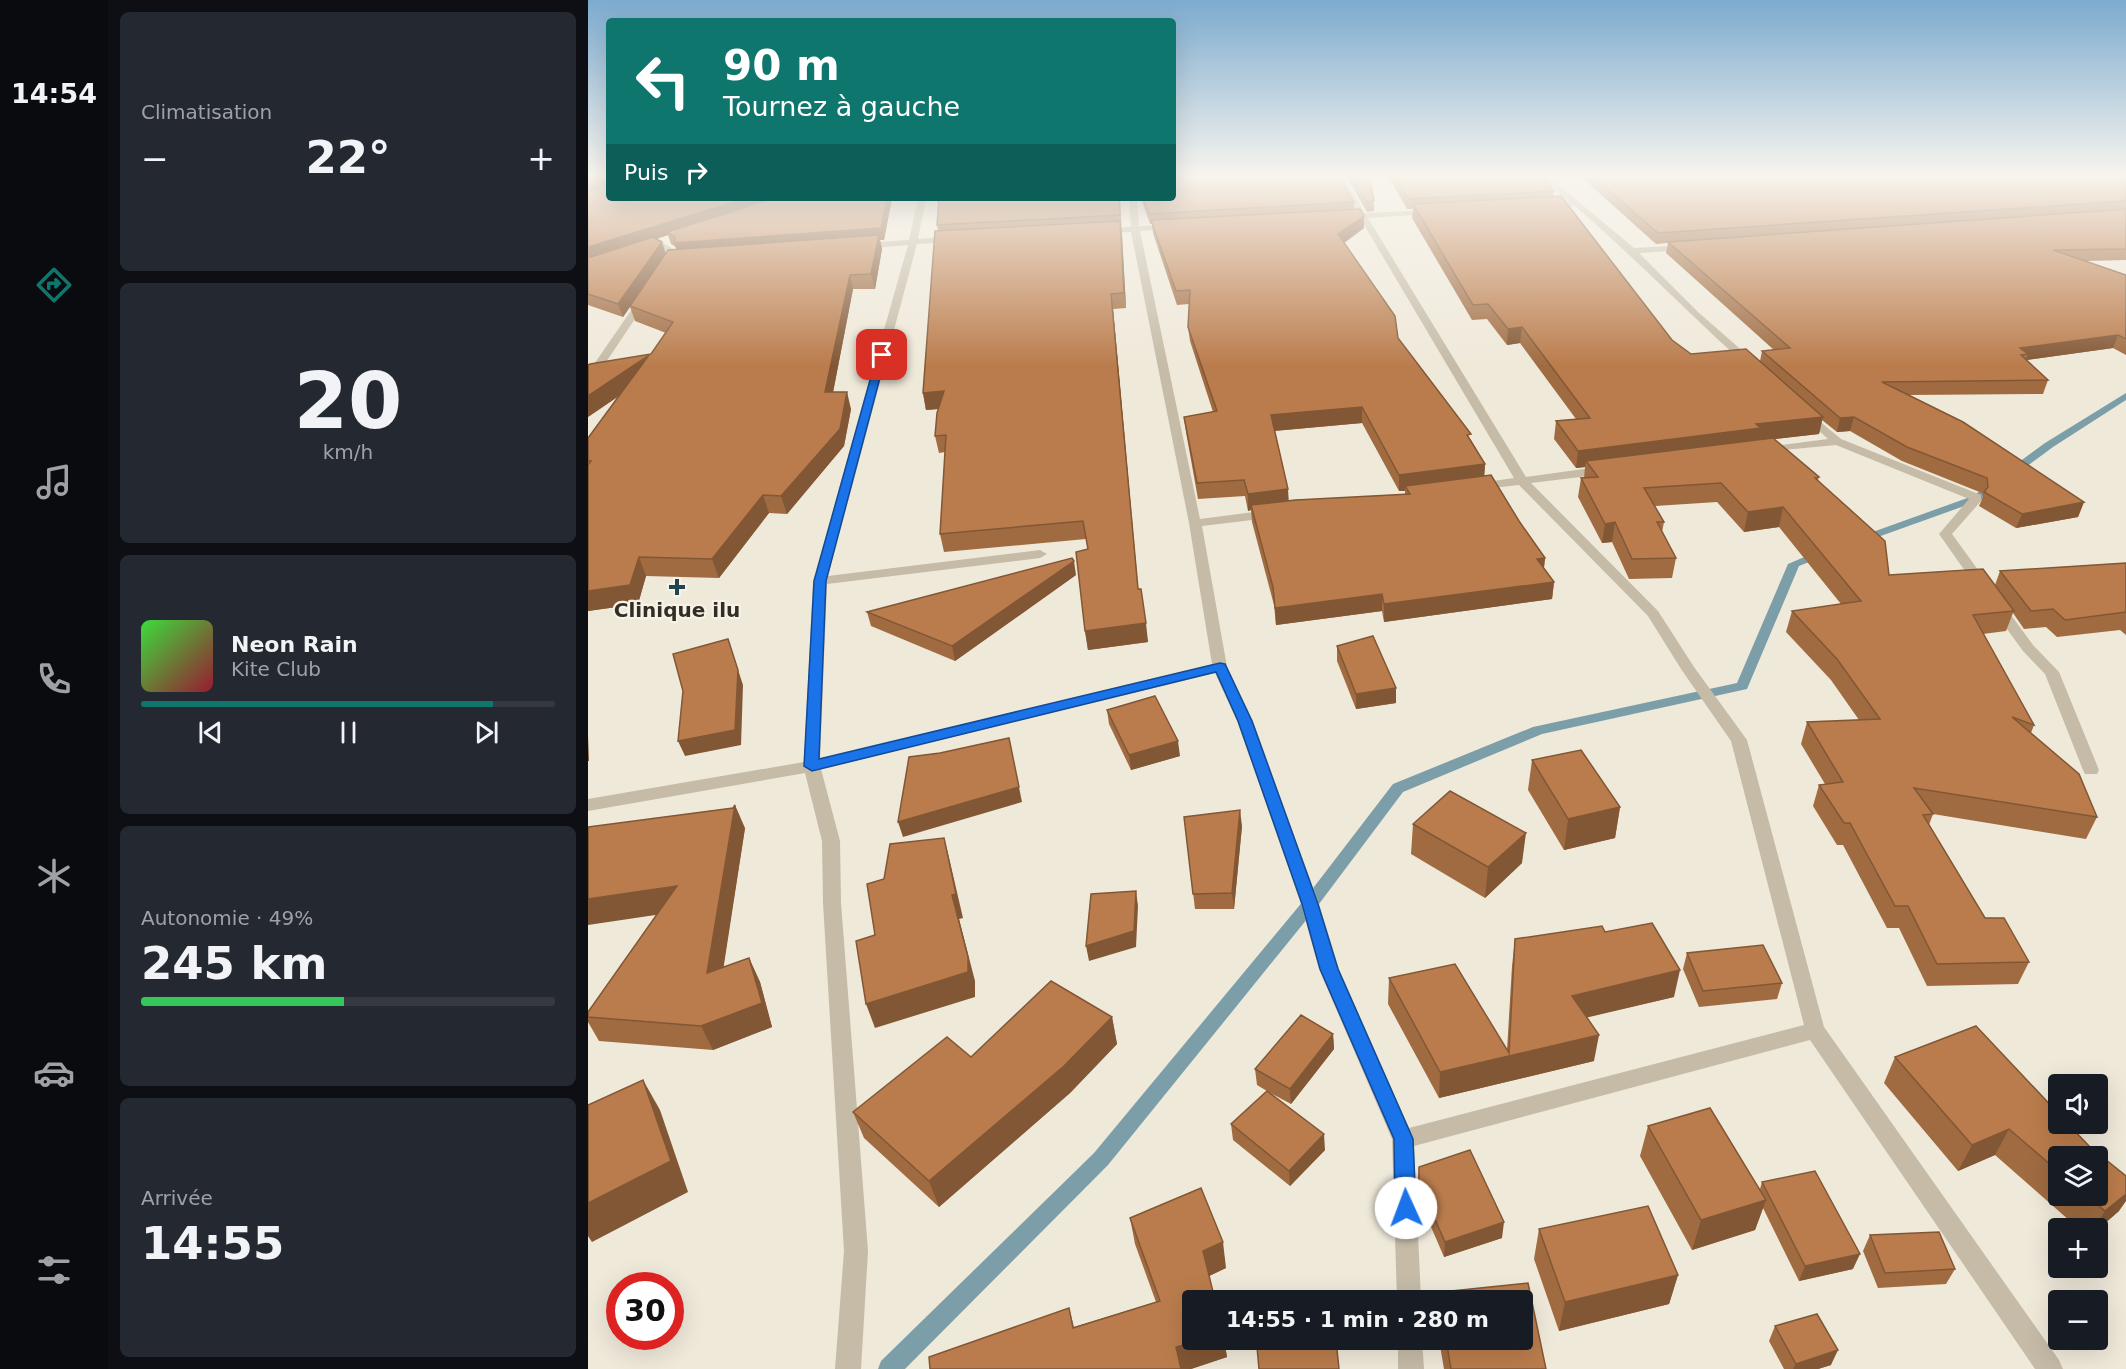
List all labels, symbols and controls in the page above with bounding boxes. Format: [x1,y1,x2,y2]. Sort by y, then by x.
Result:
text: 90 m [723,41,840,90]
icon: left [624,42,702,120]
text: 14:54 [11,78,97,109]
text: Tournez à gauche [723,91,960,122]
text: Climatisation [141,100,272,124]
text: 22° [305,131,391,184]
text: − [141,139,169,178]
text: + [527,139,555,178]
icon: right [680,156,713,189]
text: Puis [624,160,668,185]
icon: directions [33,264,75,306]
pin [856,329,907,380]
icon: arrive [865,338,898,371]
text: 20 [294,356,402,446]
text: km/h [323,440,373,464]
icon: music [33,461,75,503]
marker: Clinique ilu [668,578,686,596]
place label: Clinique ilu [614,598,740,622]
text: Neon Rain [231,632,358,657]
text: Kite Club [231,657,321,681]
icon: phone [33,658,75,700]
icon: previous [194,716,227,749]
icon: pause [332,716,365,749]
icon: next [470,716,503,749]
icon: climate [33,855,75,897]
text: Autonomie · 49% [141,906,313,930]
text: 245 km [141,937,327,990]
icon: car [33,1052,75,1094]
map controls [2048,1074,2108,1350]
button: sound [2048,1074,2108,1134]
button: layers [2048,1146,2108,1206]
position arrow [1374,1176,1438,1240]
text: Arrivée [141,1186,213,1210]
text: 14:55 [141,1217,284,1270]
button: + [2048,1218,2108,1278]
icon: filters [33,1249,75,1291]
speed limit sign: 30 [606,1272,684,1350]
button: − [2048,1290,2108,1350]
text: 14:55 · 1 min · 280 m [1226,1307,1489,1332]

